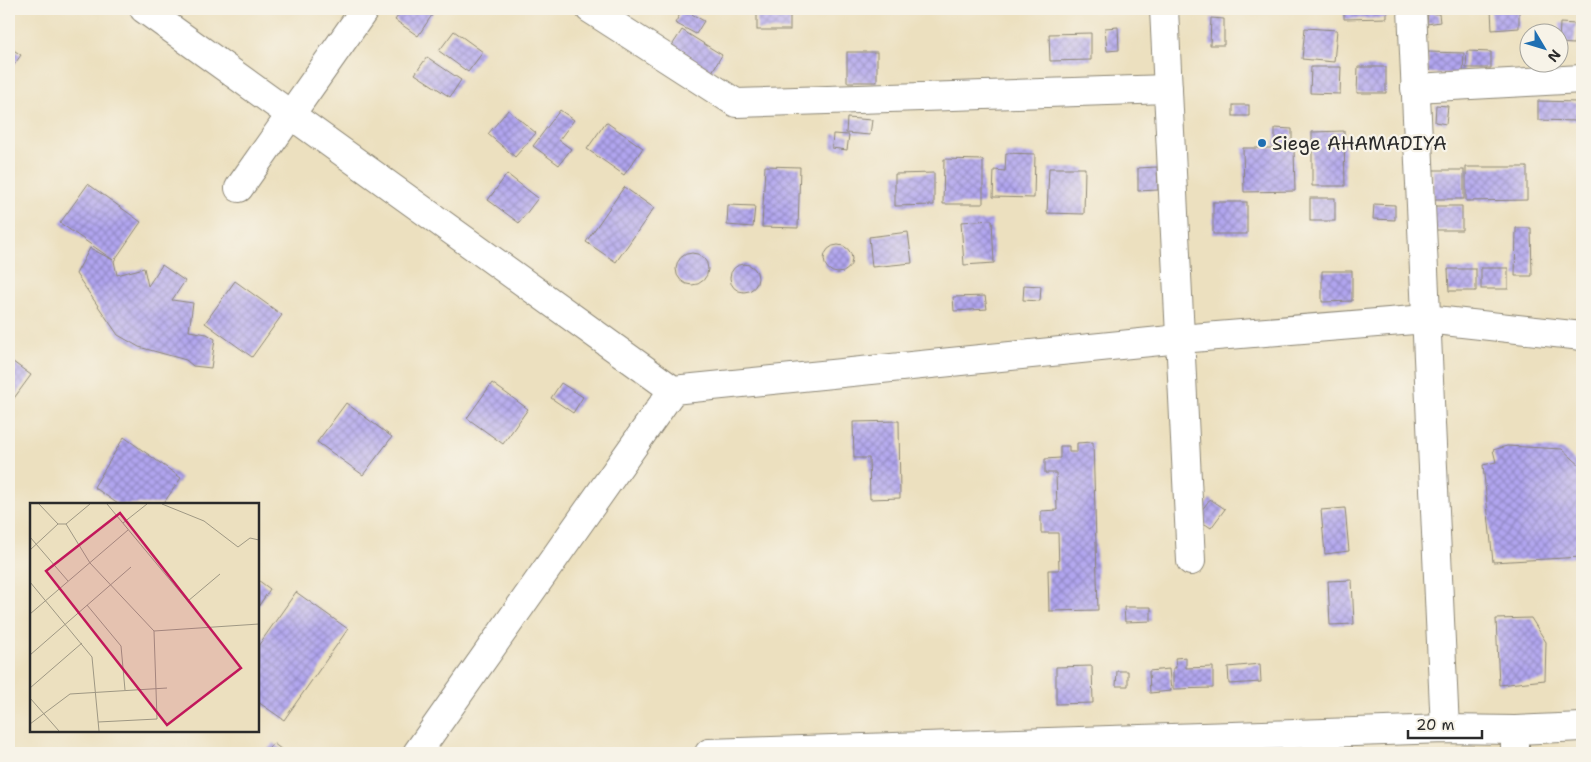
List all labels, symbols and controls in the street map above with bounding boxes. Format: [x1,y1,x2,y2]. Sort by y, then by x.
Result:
north arrow [1518,22,1568,72]
text: N [1544,46,1565,66]
place label: Siege AHAMADIYA [1272,131,1447,156]
marker: Siege AHAMADIYA [1256,137,1268,149]
inset map [30,503,259,732]
scale bar [1408,707,1482,739]
text: 20 m [1416,715,1455,735]

